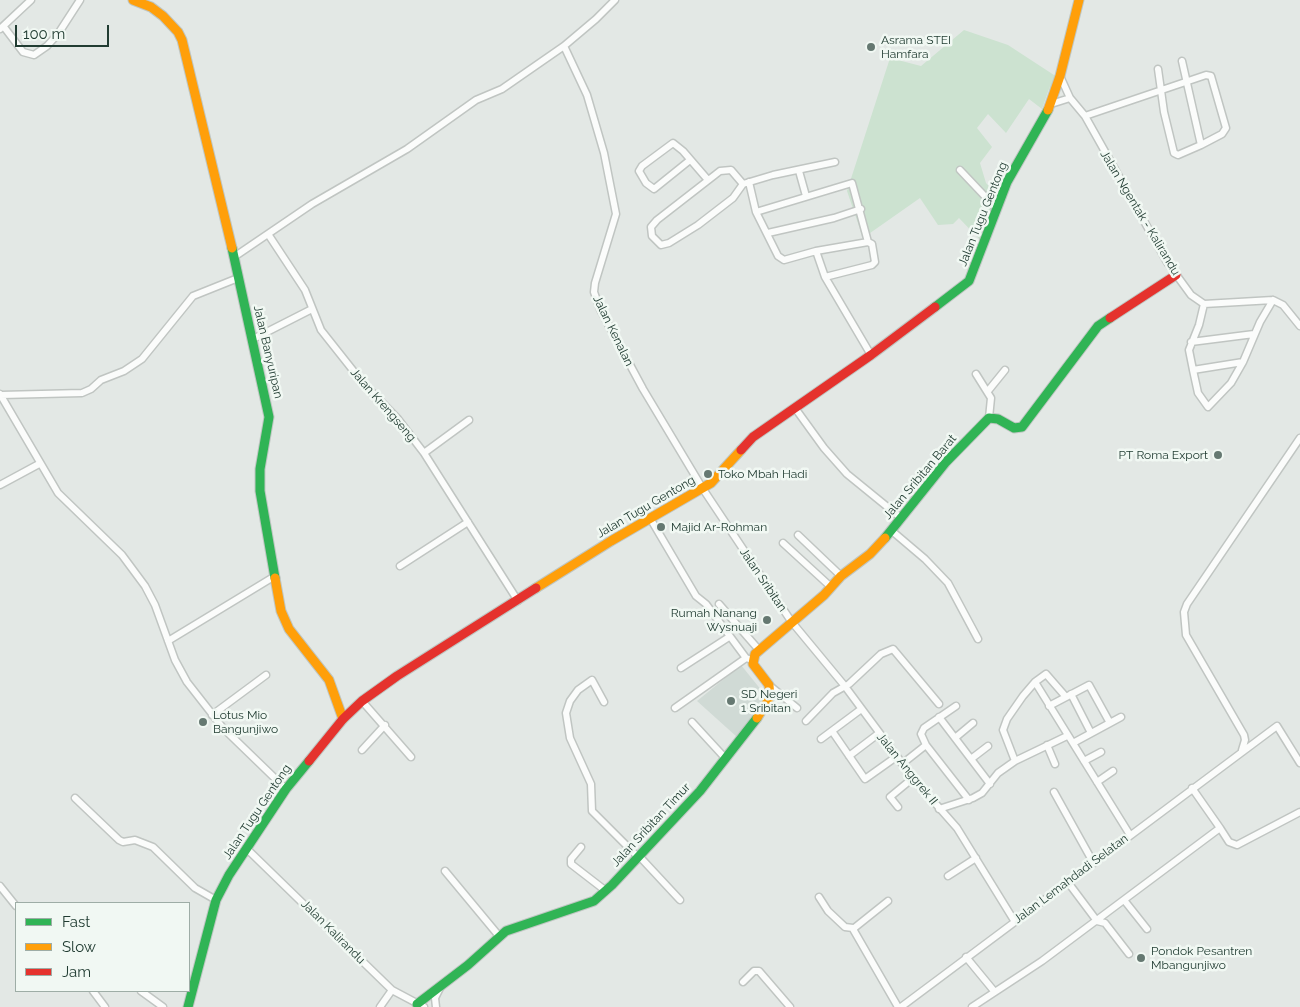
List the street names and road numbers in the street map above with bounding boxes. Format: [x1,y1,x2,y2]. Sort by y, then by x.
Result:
street label: Jalan Ngentak - Kalirandu [1097,148,1183,278]
street label: Jalan Tugu Gentong [956,160,1010,268]
street label: Jalan Kenalan [590,293,636,369]
street label: Jalan Banyuripan [250,304,286,400]
street label: Jalan Krengseng [347,365,419,445]
street label: Jalan Sribitan Barat [880,432,960,522]
street label: Jalan Tugu Gentong [594,473,698,541]
street label: Jalan Sribitan [736,545,790,615]
street label: Jalan Anggrek II [874,730,940,808]
street label: Jalan Tugu Gentong [220,762,294,862]
street label: Jalan Sribitan Timur [609,780,693,870]
street label: Jalan Lemahdadi Selatan [1011,831,1131,927]
street label: Jalan Kalirandu [298,897,368,967]

